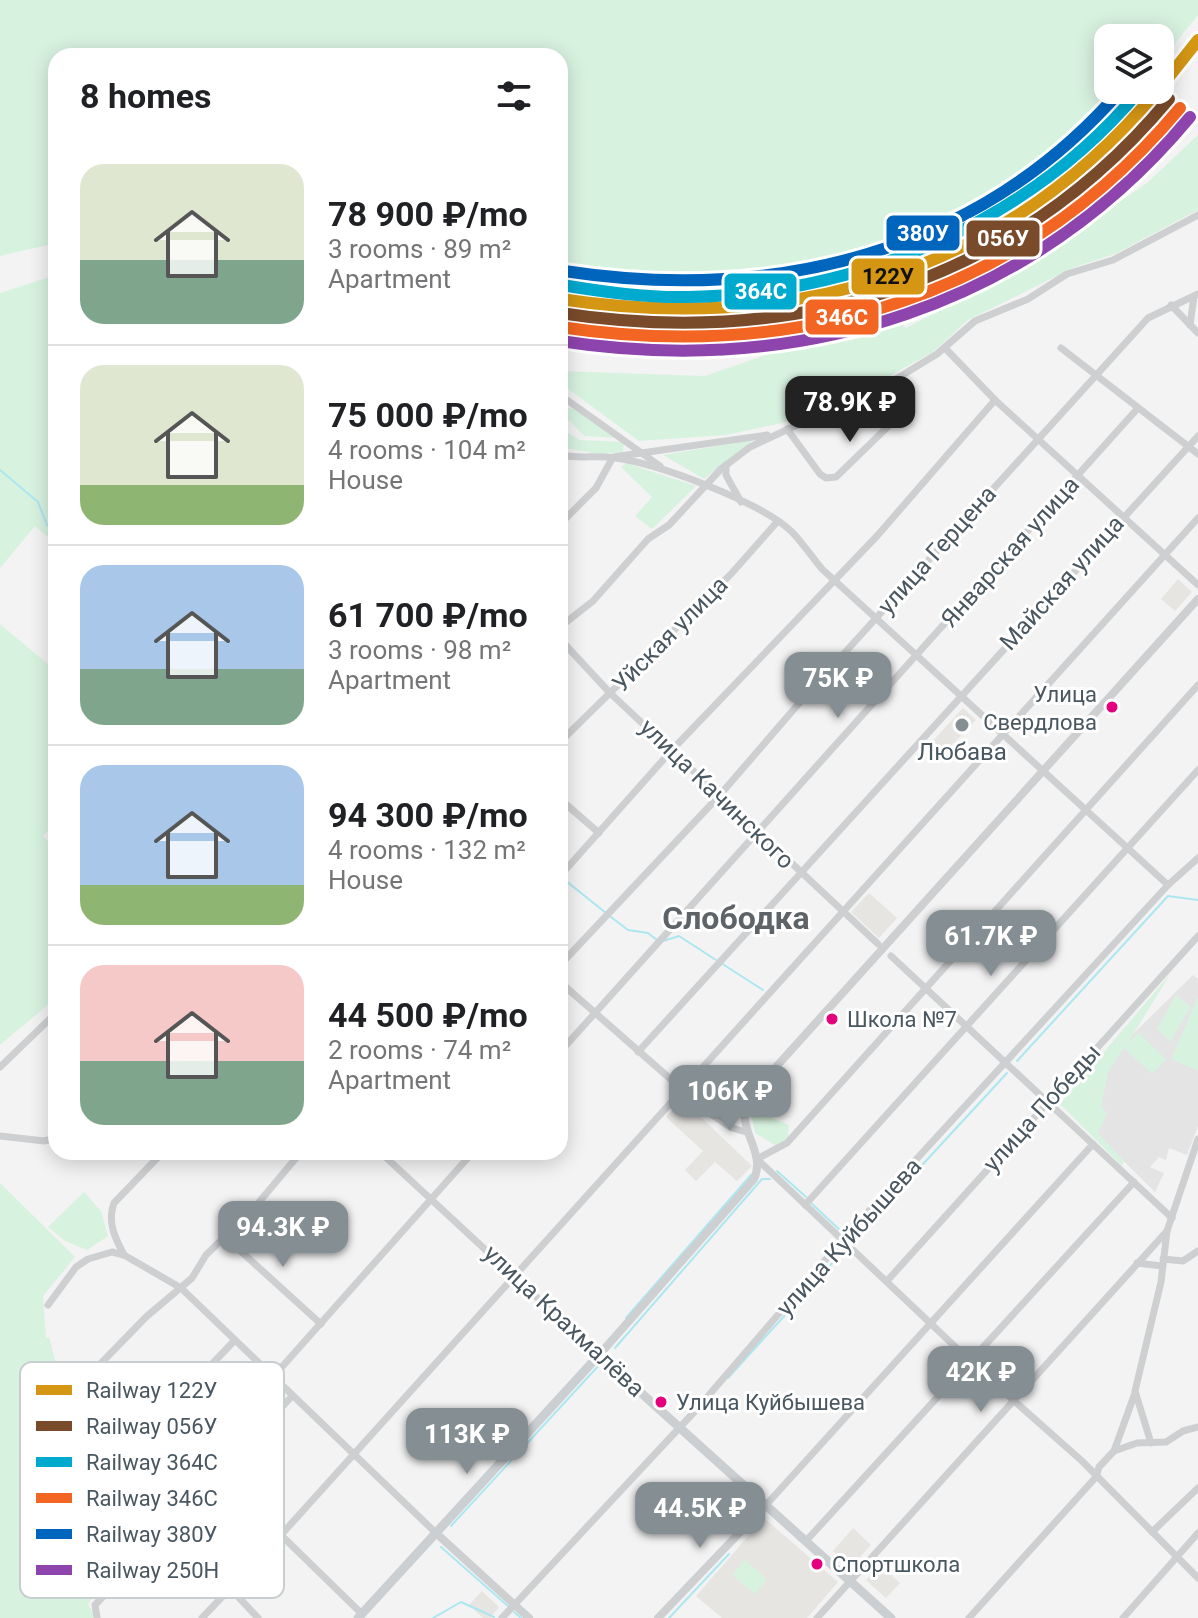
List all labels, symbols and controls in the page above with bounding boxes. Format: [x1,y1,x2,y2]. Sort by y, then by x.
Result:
map controls [1094,24,1174,104]
button: layers [1094,24,1174,104]
icon: filters [492,74,536,118]
text: 8 homes [80,76,211,116]
text: 78 900 ₽/mo [328,194,528,234]
icon: home [144,196,240,292]
line badge: 380У [885,214,961,252]
line badge: 056У [965,219,1041,258]
text: 380У [897,221,949,246]
text: 056У [977,226,1029,251]
text: 3 rooms · 89 m² [328,234,511,264]
line badge: 122У [850,257,926,296]
text: Apartment [328,264,451,294]
text: 122У [862,264,914,289]
line badge: 364С [723,272,798,311]
text: 364С [735,279,787,304]
line badge: 346С [804,298,880,336]
text: 346С [816,305,868,330]
pin: 78.9K ₽ [776,376,924,444]
text: 78.9K ₽ [803,387,897,417]
text: 75 000 ₽/mo [328,395,528,435]
icon: home [144,397,240,493]
text: 4 rooms · 104 m² [328,435,526,465]
text: House [328,465,403,495]
street label: Январская улица [935,471,1085,633]
street label: улица Герцена [872,480,1002,620]
street label: Майская улица [994,510,1130,656]
street label: Уйская улица [607,571,733,697]
text: 61 700 ₽/mo [328,595,528,635]
icon: home [144,597,240,693]
text: 3 rooms · 98 m² [328,635,511,665]
pin: 75K ₽ [782,652,894,720]
text: 75K ₽ [802,663,874,693]
text: Apartment [328,665,451,695]
place label: Улица Свердлова [983,682,1097,735]
marker: Улица Свердлова [1104,699,1120,715]
street label: улица Качинского [634,713,800,875]
marker: Любава [953,716,971,734]
place label: Любава [917,738,1007,766]
text: 94 300 ₽/mo [328,795,528,835]
icon: home [144,797,240,893]
text: 4 rooms · 132 m² [328,835,526,865]
text: House [328,865,403,895]
district label: Слободка [662,899,810,937]
pin: 61.7K ₽ [917,910,1065,978]
text: 61.7K ₽ [944,921,1038,951]
text: 44 500 ₽/mo [328,995,528,1035]
icon: home [144,997,240,1093]
place label: Школа №7 [847,1007,957,1032]
marker: Школа №7 [824,1011,840,1027]
text: 2 rooms · 74 m² [328,1035,511,1065]
street label: улица Победы [977,1039,1107,1177]
text: Apartment [328,1065,451,1095]
pin: 106K ₽ [665,1065,795,1133]
text: 106K ₽ [687,1076,773,1106]
street label: улица Куйбышева [771,1152,927,1322]
pin: 94.3K ₽ [209,1201,357,1269]
text: 94.3K ₽ [236,1212,330,1242]
street label: улица Крахмалёва [478,1239,650,1403]
pin: 42K ₽ [925,1346,1037,1414]
text: 42K ₽ [945,1357,1017,1387]
legend [20,1362,284,1598]
text: Railway 122У [86,1378,218,1403]
place label: Улица Куйбышева [676,1390,865,1415]
marker: Улица Куйбышева [653,1394,669,1410]
pin: 113K ₽ [402,1408,532,1476]
text: Railway 056У [86,1414,218,1439]
text: 113K ₽ [424,1419,510,1449]
text: Railway 364С [86,1450,218,1475]
pin: 44.5K ₽ [626,1482,774,1550]
text: Railway 346С [86,1486,218,1511]
text: 44.5K ₽ [653,1493,747,1523]
text: Railway 380У [86,1522,218,1547]
place label: Спортшкола [832,1552,960,1577]
marker: Спортшкола [809,1556,825,1572]
text: Railway 250Н [86,1558,219,1583]

